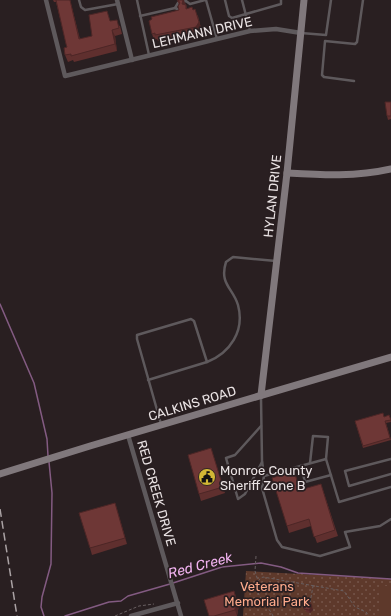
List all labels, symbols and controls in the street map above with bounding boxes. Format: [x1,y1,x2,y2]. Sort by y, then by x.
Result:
street label: LEHMANN DRIVE [151,14,254,51]
street label: HYLAN DRIVE [261,154,284,238]
street label: CALKINS ROAD [146,383,238,424]
street label: RED CREEK DRIVE [134,438,179,548]
place label: Monroe County Sheriff Zone B [220,463,312,493]
public building icon: Monroe County Sheriff Zone B [197,467,217,487]
water label: Red Creek [166,549,235,582]
park label: Veterans Memorial Park [224,579,310,609]

